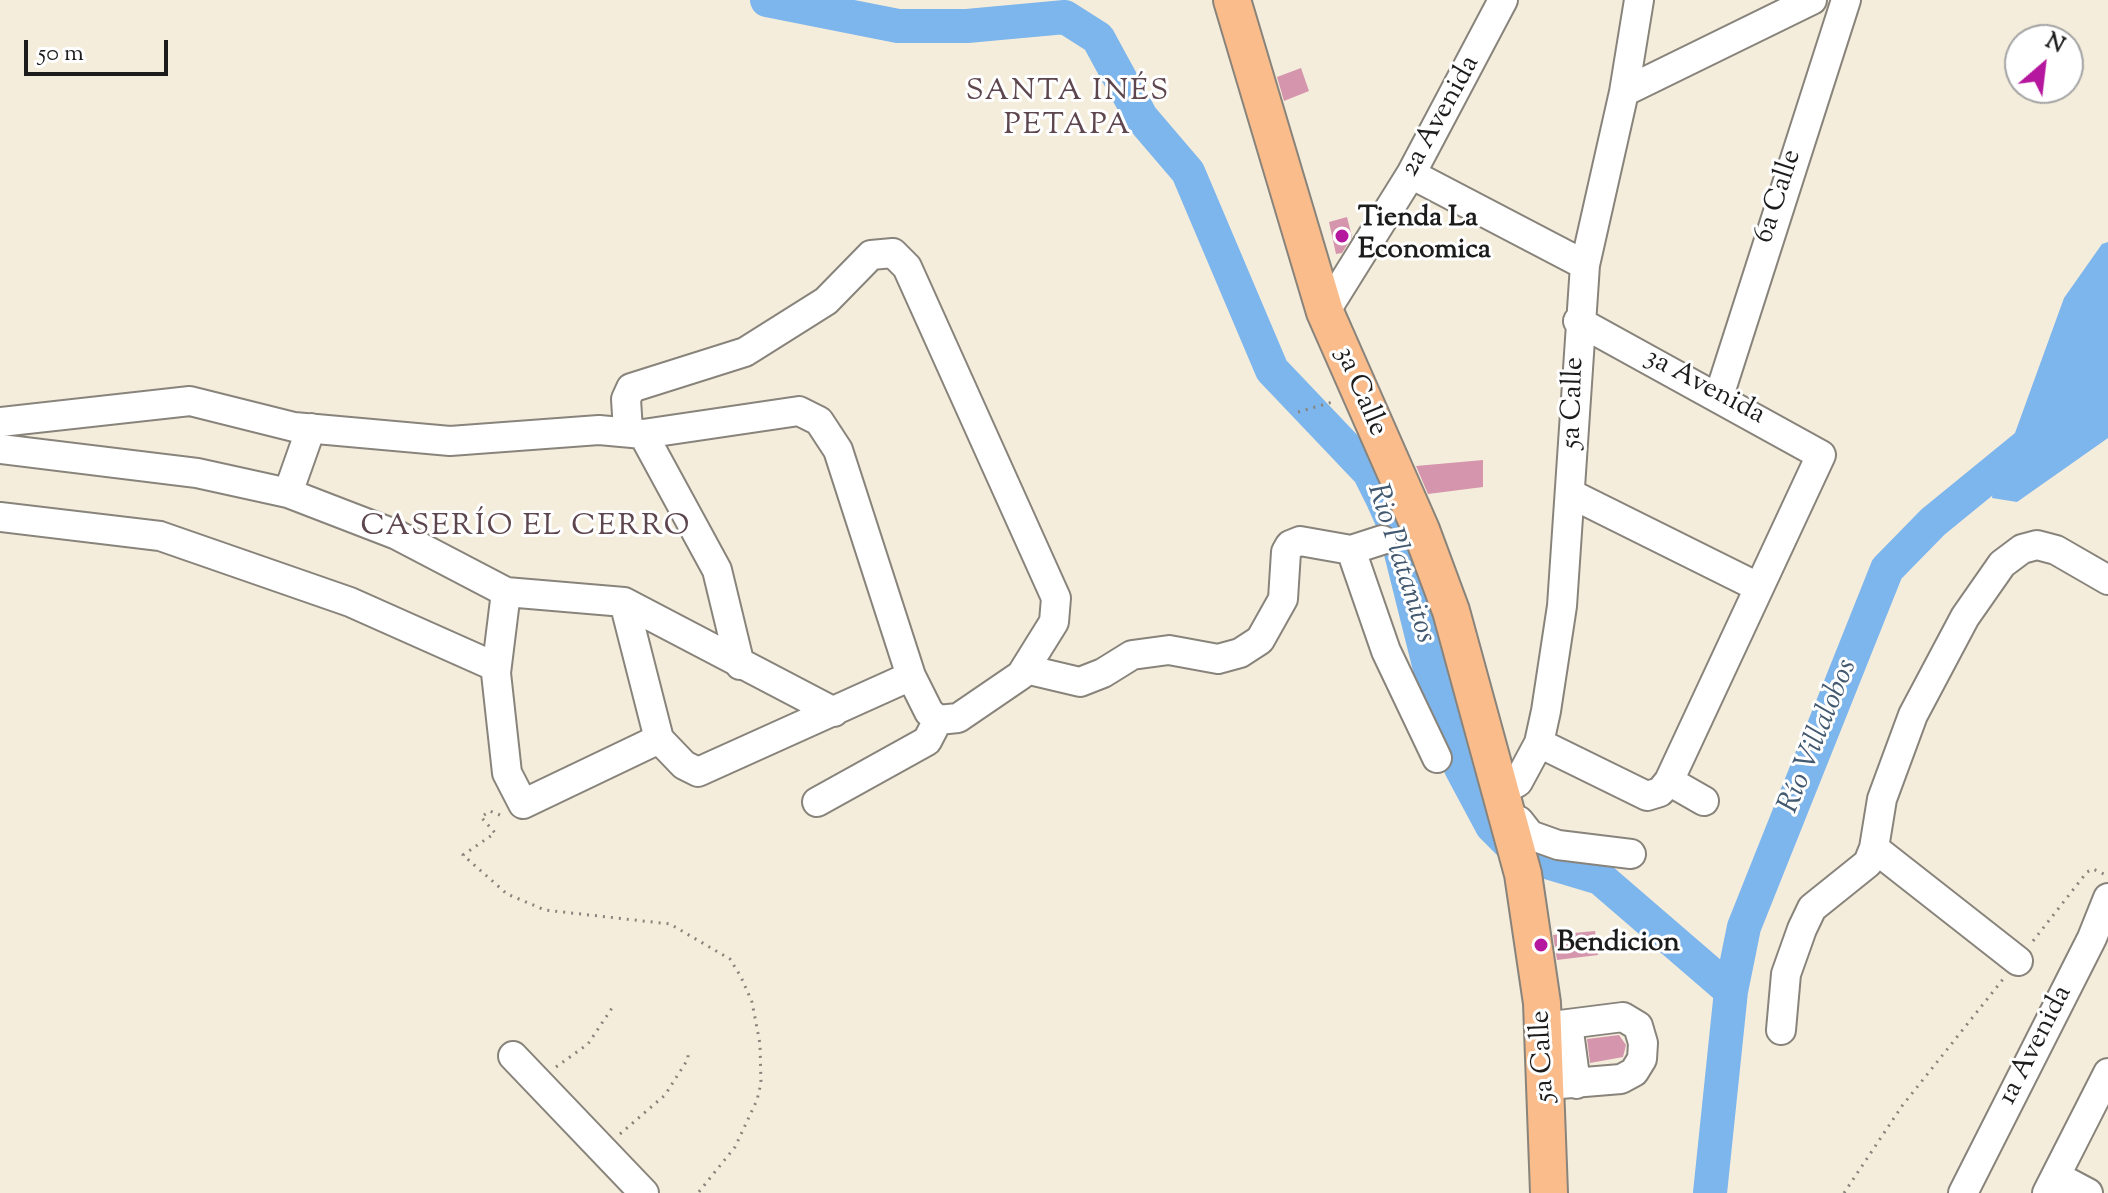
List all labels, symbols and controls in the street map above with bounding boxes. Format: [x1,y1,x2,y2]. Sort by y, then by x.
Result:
scale bar [28,24,172,74]
north arrow [2004,24,2084,104]
text: N [2039,26,2070,63]
text: 50 m [38,37,84,71]
street label: 2a Avenida [1395,51,1489,183]
district label: SANTA INÉS PETAPA [966,76,1170,146]
street label: 6a Calle [1749,146,1811,248]
place label: Tienda La Economica [1358,203,1491,269]
marker: Tienda La Economica [1333,227,1351,245]
street label: 3a Calle [1325,342,1393,442]
street label: 3a Avenida [1638,342,1770,434]
street label: 5a Calle [1557,356,1593,450]
water label: Rio Platanitos [1356,480,1442,648]
district label: CASERÍO EL CERRO [361,511,691,547]
water label: Río Villalobos [1773,655,1867,819]
place label: Bendicion [1557,928,1680,962]
marker: Bendicion [1532,936,1550,954]
street label: 1a Avenida [1993,981,2081,1111]
street label: 5a Calle [1526,1009,1564,1103]

